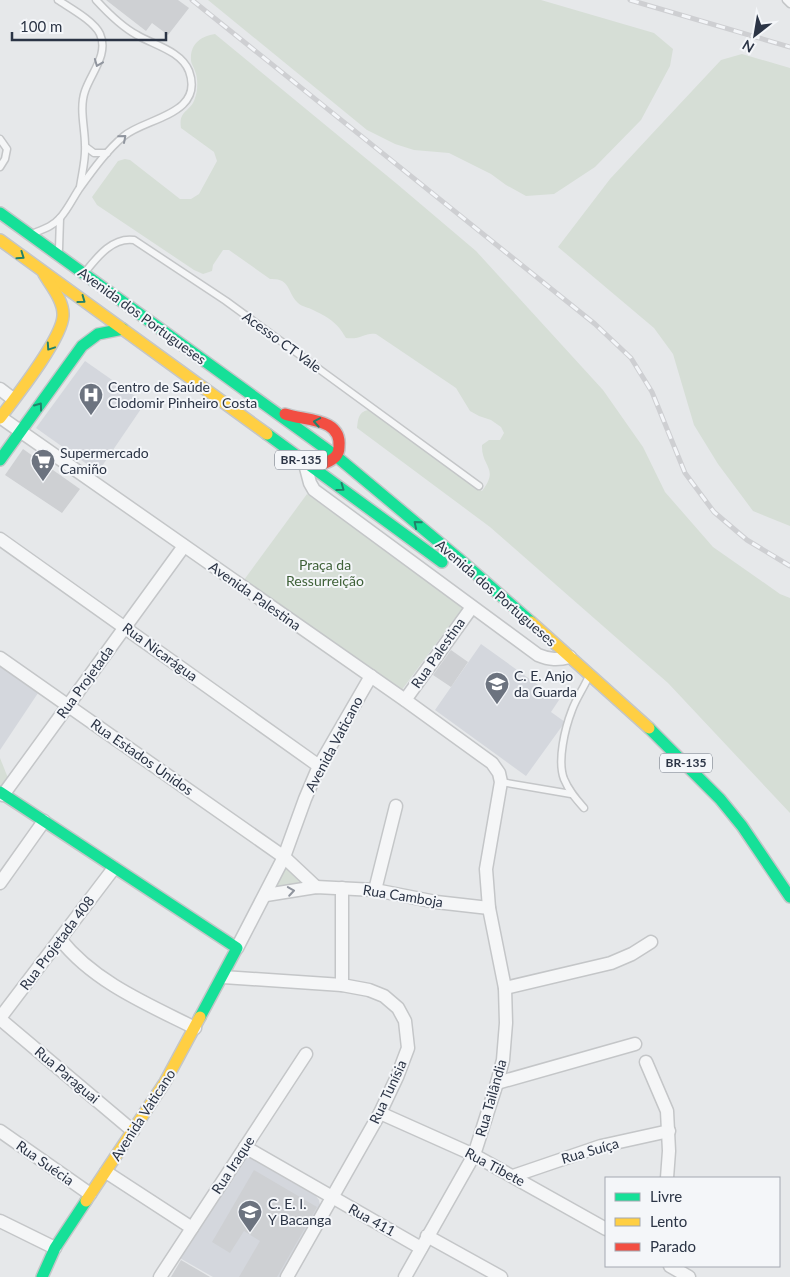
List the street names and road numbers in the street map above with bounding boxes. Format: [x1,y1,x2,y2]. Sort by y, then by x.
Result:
street label: Avenida dos Portugueses [75,263,210,368]
street label: Acesso CT Vale [240,307,325,376]
road number: BR-135 [275,450,327,470]
street label: Avenida dos Portugueses [433,536,560,650]
street label: Avenida Palestina [206,558,305,634]
street label: Rua Palestina [407,614,468,691]
street label: Rua Nicarágua [120,619,201,684]
street label: Rua Projetada [53,642,117,721]
street label: Avenida Vaticano [301,693,366,794]
street label: Rua Estados Unidos [88,715,197,798]
road number: BR-135 [660,754,712,772]
street label: Rua Camboja [362,881,444,910]
street label: Rua Projetada 408 [16,892,97,993]
street label: Rua Paraguai [31,1043,103,1107]
street label: Rua Tunísia [365,1057,410,1126]
street label: Rua Tailândia [471,1057,510,1138]
street label: Avenida Vaticano [107,1066,179,1164]
street label: Rua Iraque [208,1133,258,1197]
street label: Rua Suíça [559,1134,621,1167]
street label: Rua Suécia [13,1137,77,1189]
street label: Rua Tibete [462,1144,528,1189]
street label: Rua 411 [346,1200,399,1239]

